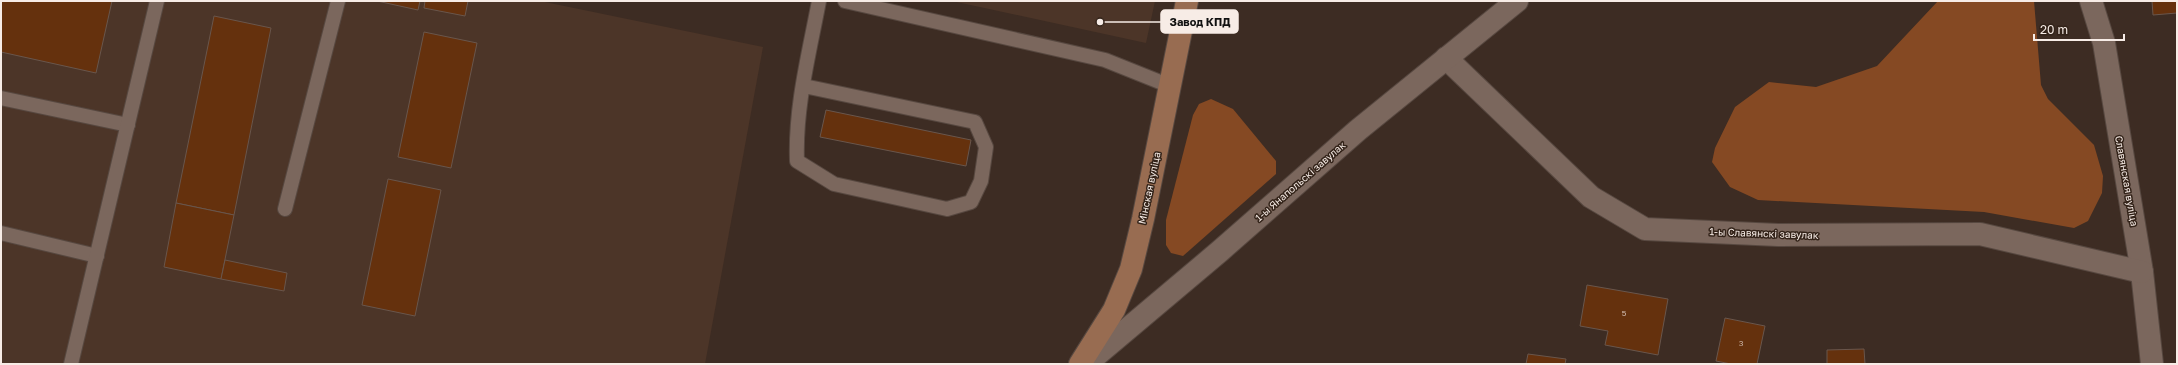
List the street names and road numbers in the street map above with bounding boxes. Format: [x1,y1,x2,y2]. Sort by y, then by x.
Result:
street label: Славянская вуліца [2113,135,2141,227]
street label: 1-ы Янапольскі завулак [1252,138,1348,223]
street label: Мінская вуліца [1135,151,1163,225]
street label: 1-ы Славянскі завулак [1709,225,1819,241]

